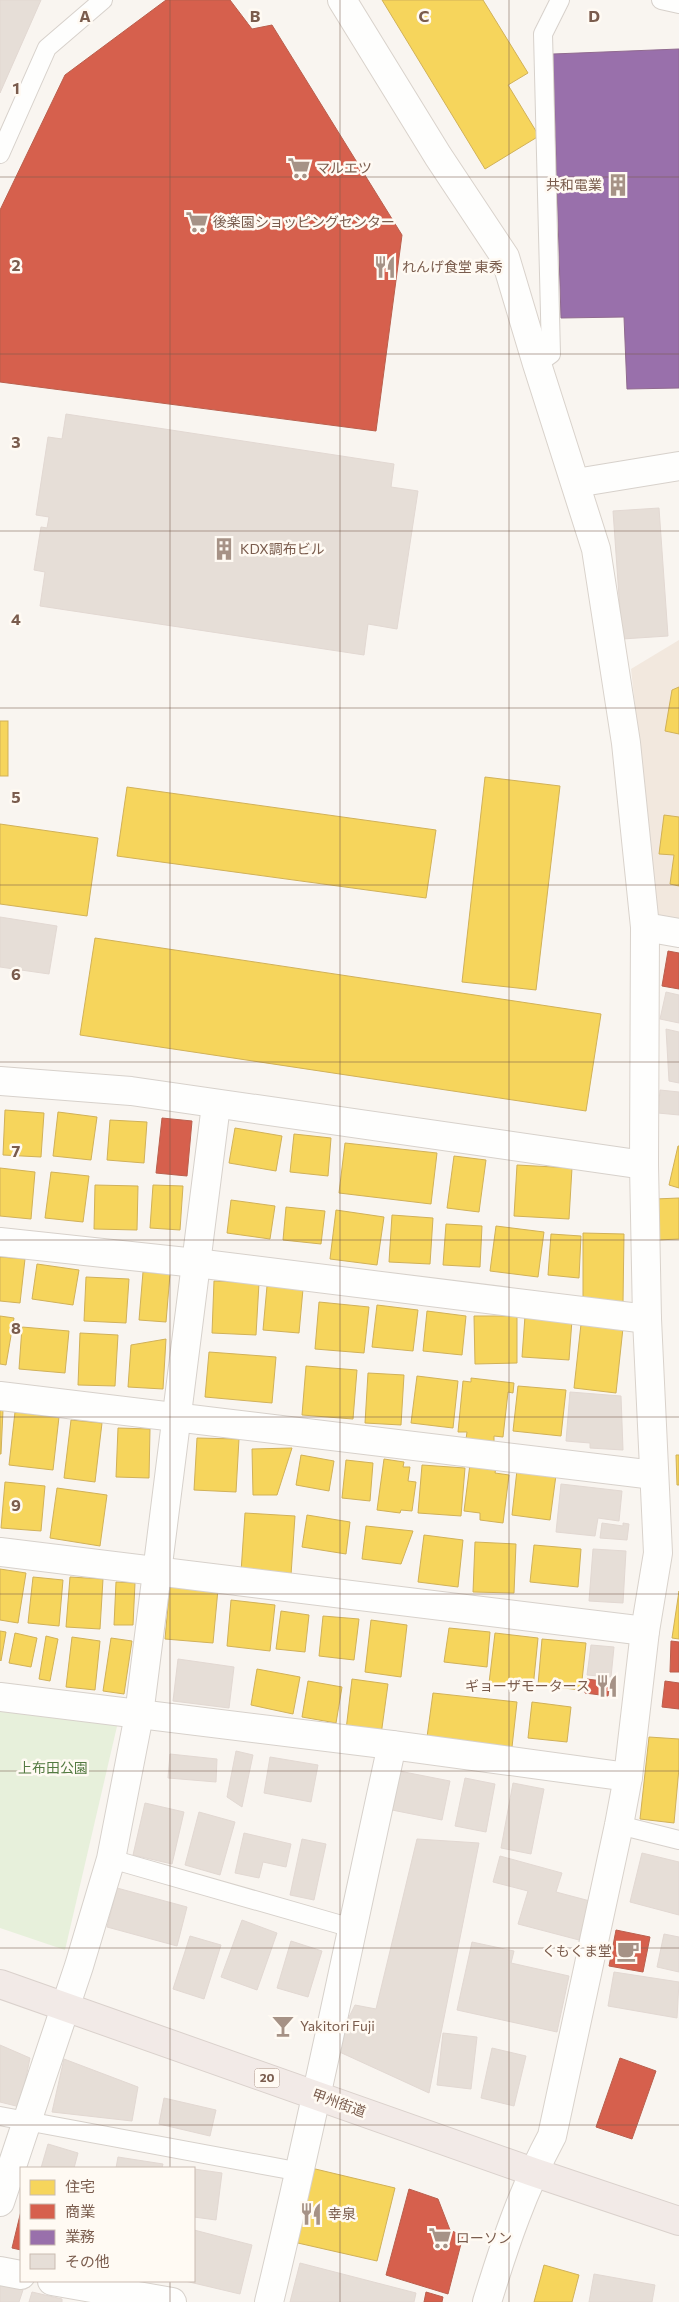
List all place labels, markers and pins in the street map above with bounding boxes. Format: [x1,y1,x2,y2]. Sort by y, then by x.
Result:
supermarket icon: マルエツ [286,155,312,181]
place label: マルエツ [316,159,372,176]
building icon: 共和電業 [605,172,631,198]
place label: 共和電業 [546,176,602,193]
supermarket icon: 後楽園ショッピングセンター [184,209,210,235]
place label: 後楽園ショッピングセンター [213,213,395,230]
restaurant icon: れんげ食堂 東秀 [372,254,398,280]
place label: れんげ食堂 東秀 [402,258,503,275]
building icon: KDX調布ビル [211,536,237,562]
place label: KDX調布ビル [240,540,325,557]
restaurant icon: ギョーザモータース [594,1673,620,1699]
place label: ギョーザモータース [465,1677,590,1694]
cafe icon: くもくま堂 [615,1938,641,1964]
place label: くもくま堂 [542,1942,612,1959]
bar icon: Yakitori Fuji [270,2013,296,2039]
place label: Yakitori Fuji [300,2017,375,2034]
restaurant icon: 幸泉 [298,2201,324,2227]
place label: 幸泉 [328,2205,356,2222]
supermarket icon: ローソン [427,2225,453,2251]
place label: ローソン [456,2229,512,2246]

